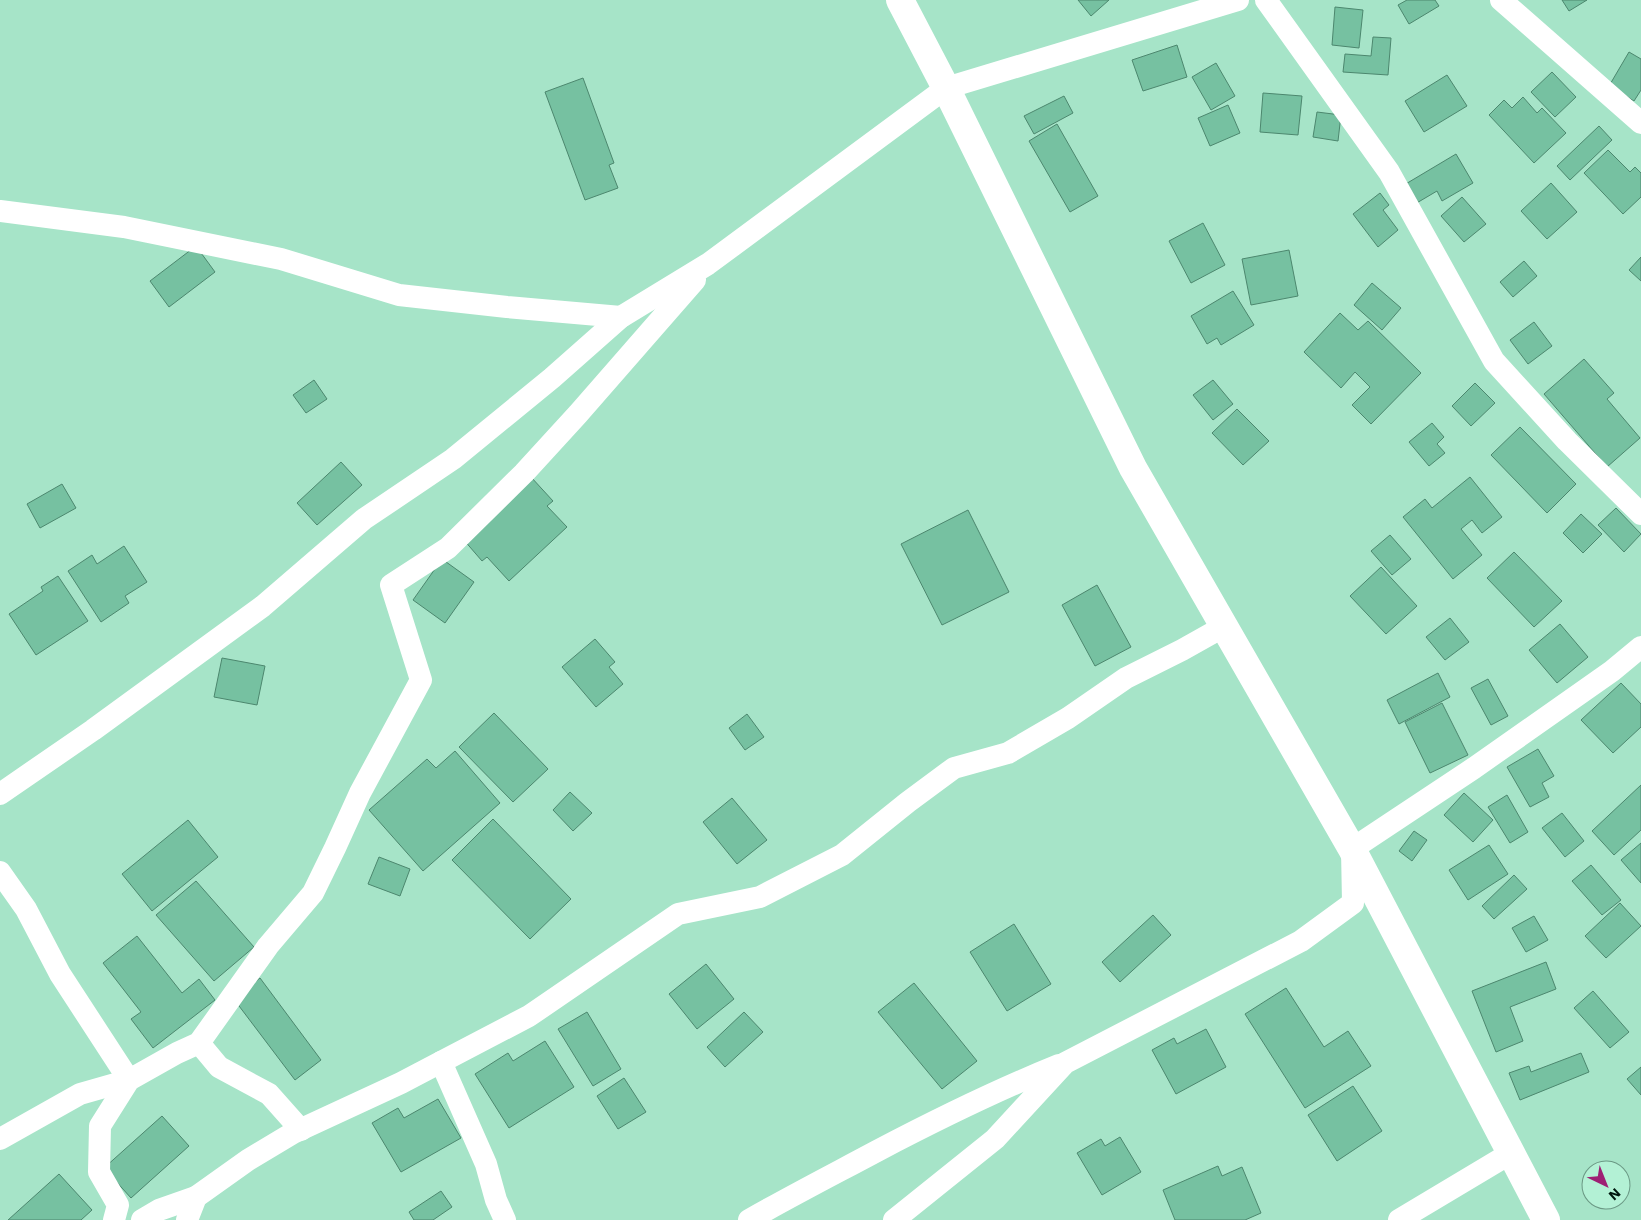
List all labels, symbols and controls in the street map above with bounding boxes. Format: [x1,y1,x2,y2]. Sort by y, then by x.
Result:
north arrow [1581,1160,1631,1210]
text: N [1606,1185,1624,1204]

